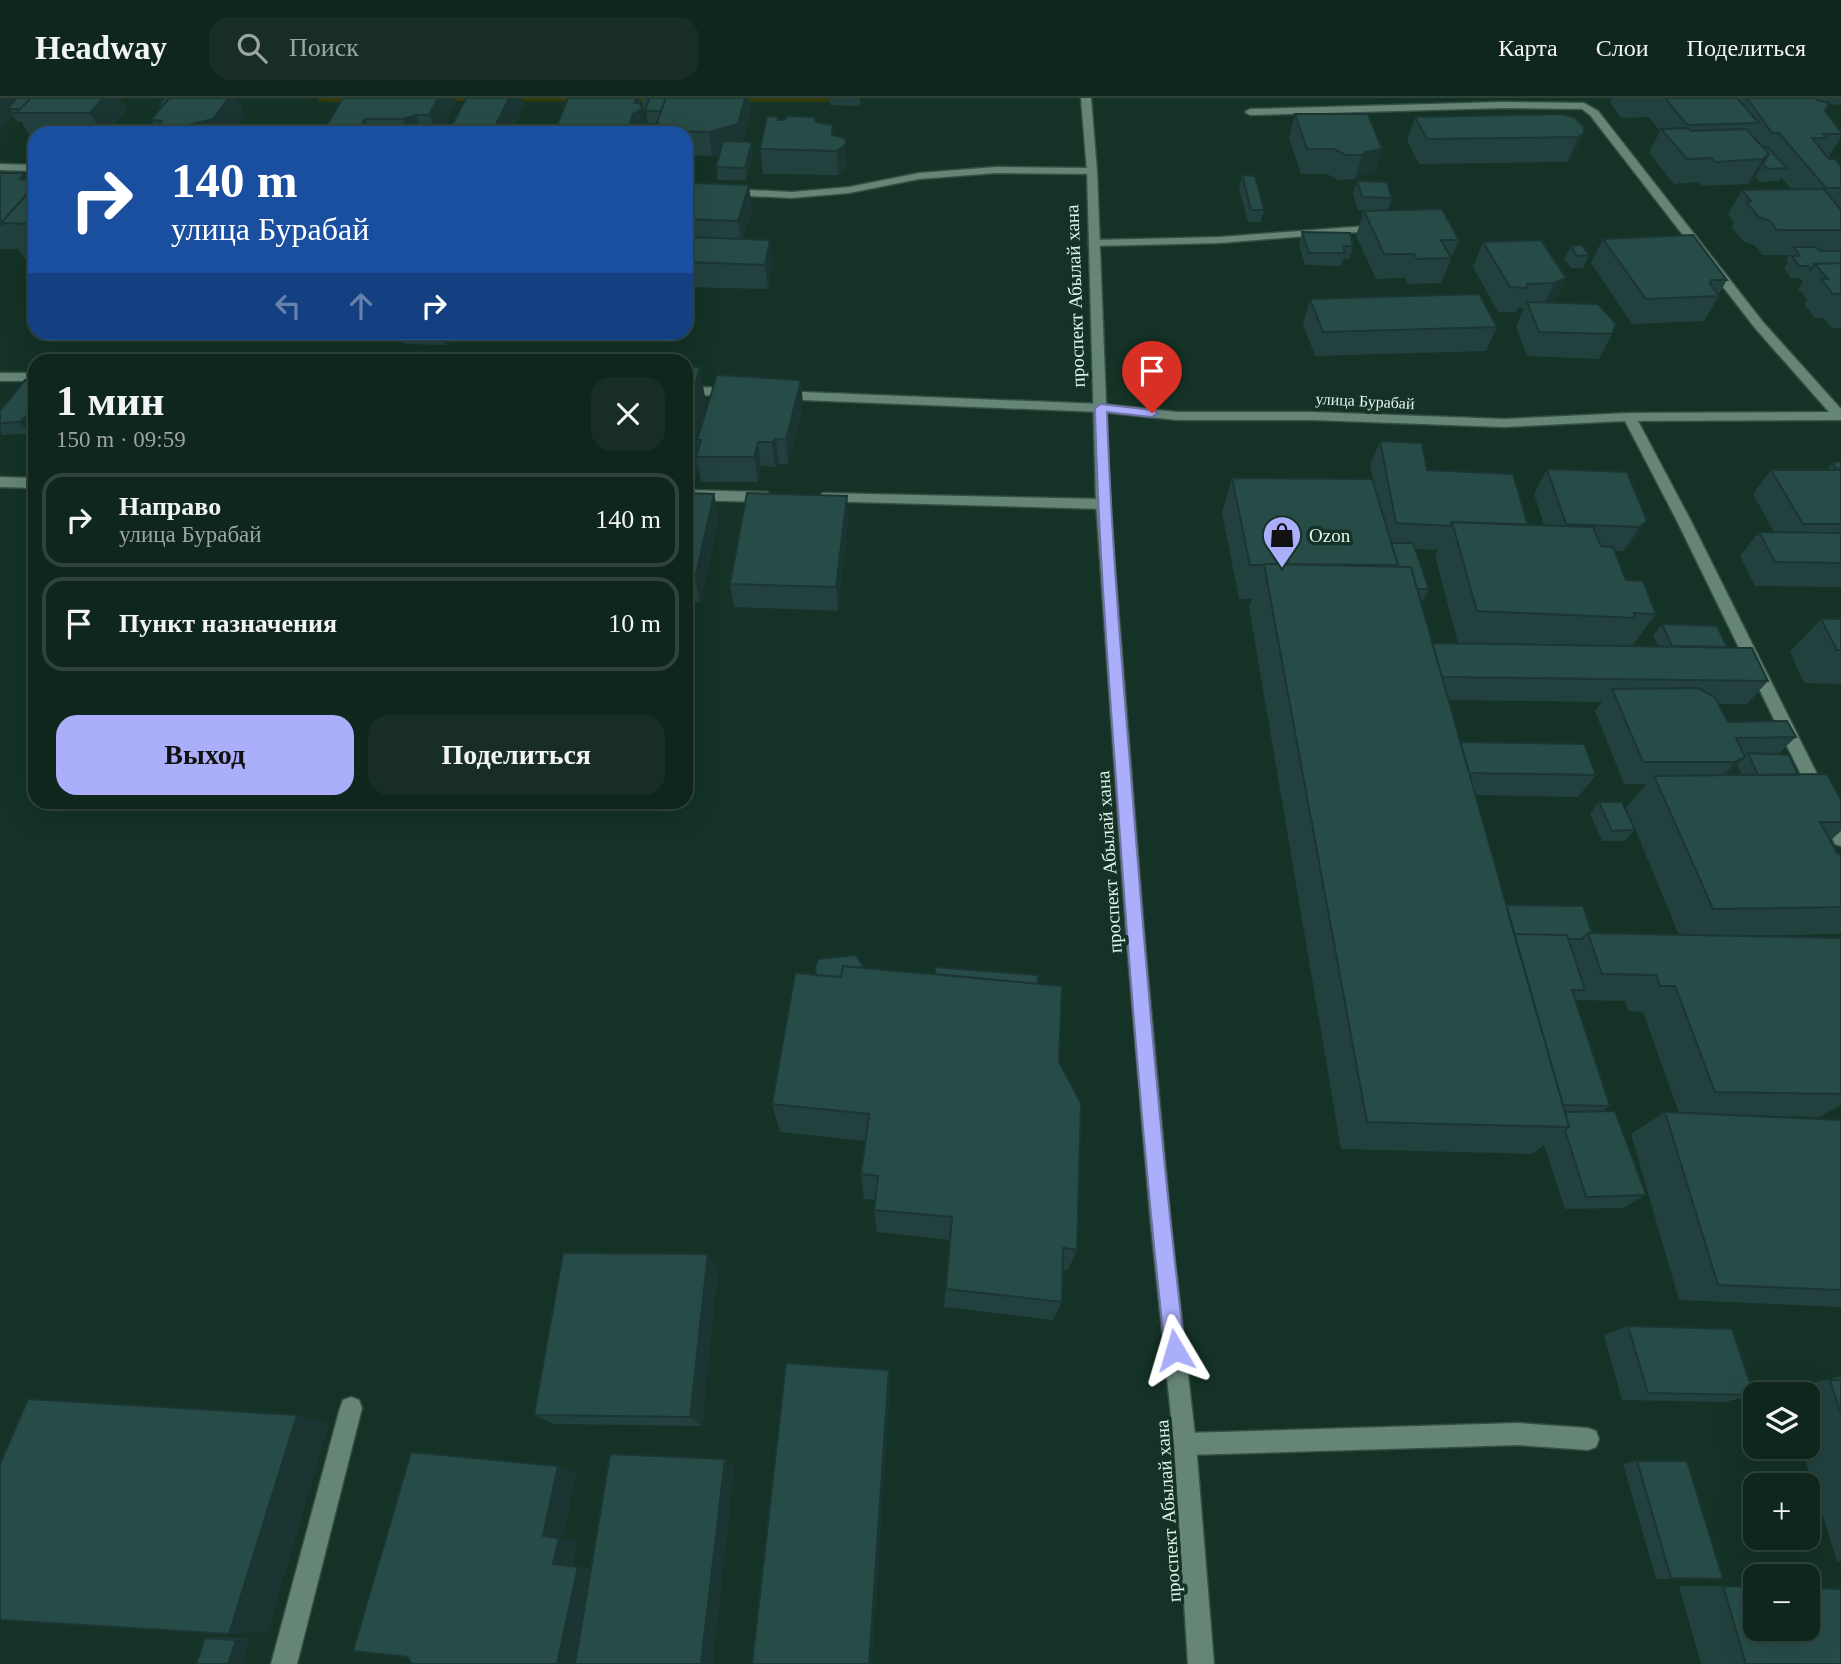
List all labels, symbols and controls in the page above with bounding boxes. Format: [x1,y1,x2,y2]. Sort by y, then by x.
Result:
search box [209,17,699,80]
icon: search [233,29,271,67]
text: Headway [35,30,167,66]
text: Поиск [289,33,359,62]
text: Карта [1498,35,1558,61]
text: Слои [1596,35,1649,61]
text: Поделиться [1687,35,1806,61]
text: 140 m [171,153,298,208]
icon: right [56,154,147,245]
street label: проспект Абылай хана [1061,204,1089,388]
text: улица Бурабай [171,211,369,247]
icon: left [269,287,307,325]
icon: ahead [342,287,380,325]
icon: right [415,287,453,325]
pin [1122,341,1182,413]
icon: arrive [1133,352,1171,390]
button: close [591,377,665,451]
text: 1 мин [56,378,165,424]
street label: улица Бурабай [1315,390,1415,413]
text: 150 m · 09:59 [56,427,186,452]
text: Направо [119,492,221,521]
icon: right [60,501,98,539]
text: 140 m [595,505,661,534]
shop icon: Ozon [1261,514,1303,569]
text: улица Бурабай [119,522,262,547]
place label: Ozon [1309,525,1351,546]
icon: arrive [60,605,98,643]
text: Пункт назначения [119,609,337,638]
text: 10 m [608,609,661,638]
button: Выход [56,715,354,795]
button: Поделиться [368,715,665,795]
street label: проспект Абылай хана [1092,769,1126,954]
position arrow [1138,1313,1212,1387]
map controls [1743,1382,1820,1641]
button: layers [1743,1382,1820,1459]
street label: проспект Абылай хана [1151,1418,1185,1603]
button: + [1743,1473,1820,1550]
button: − [1743,1564,1820,1641]

